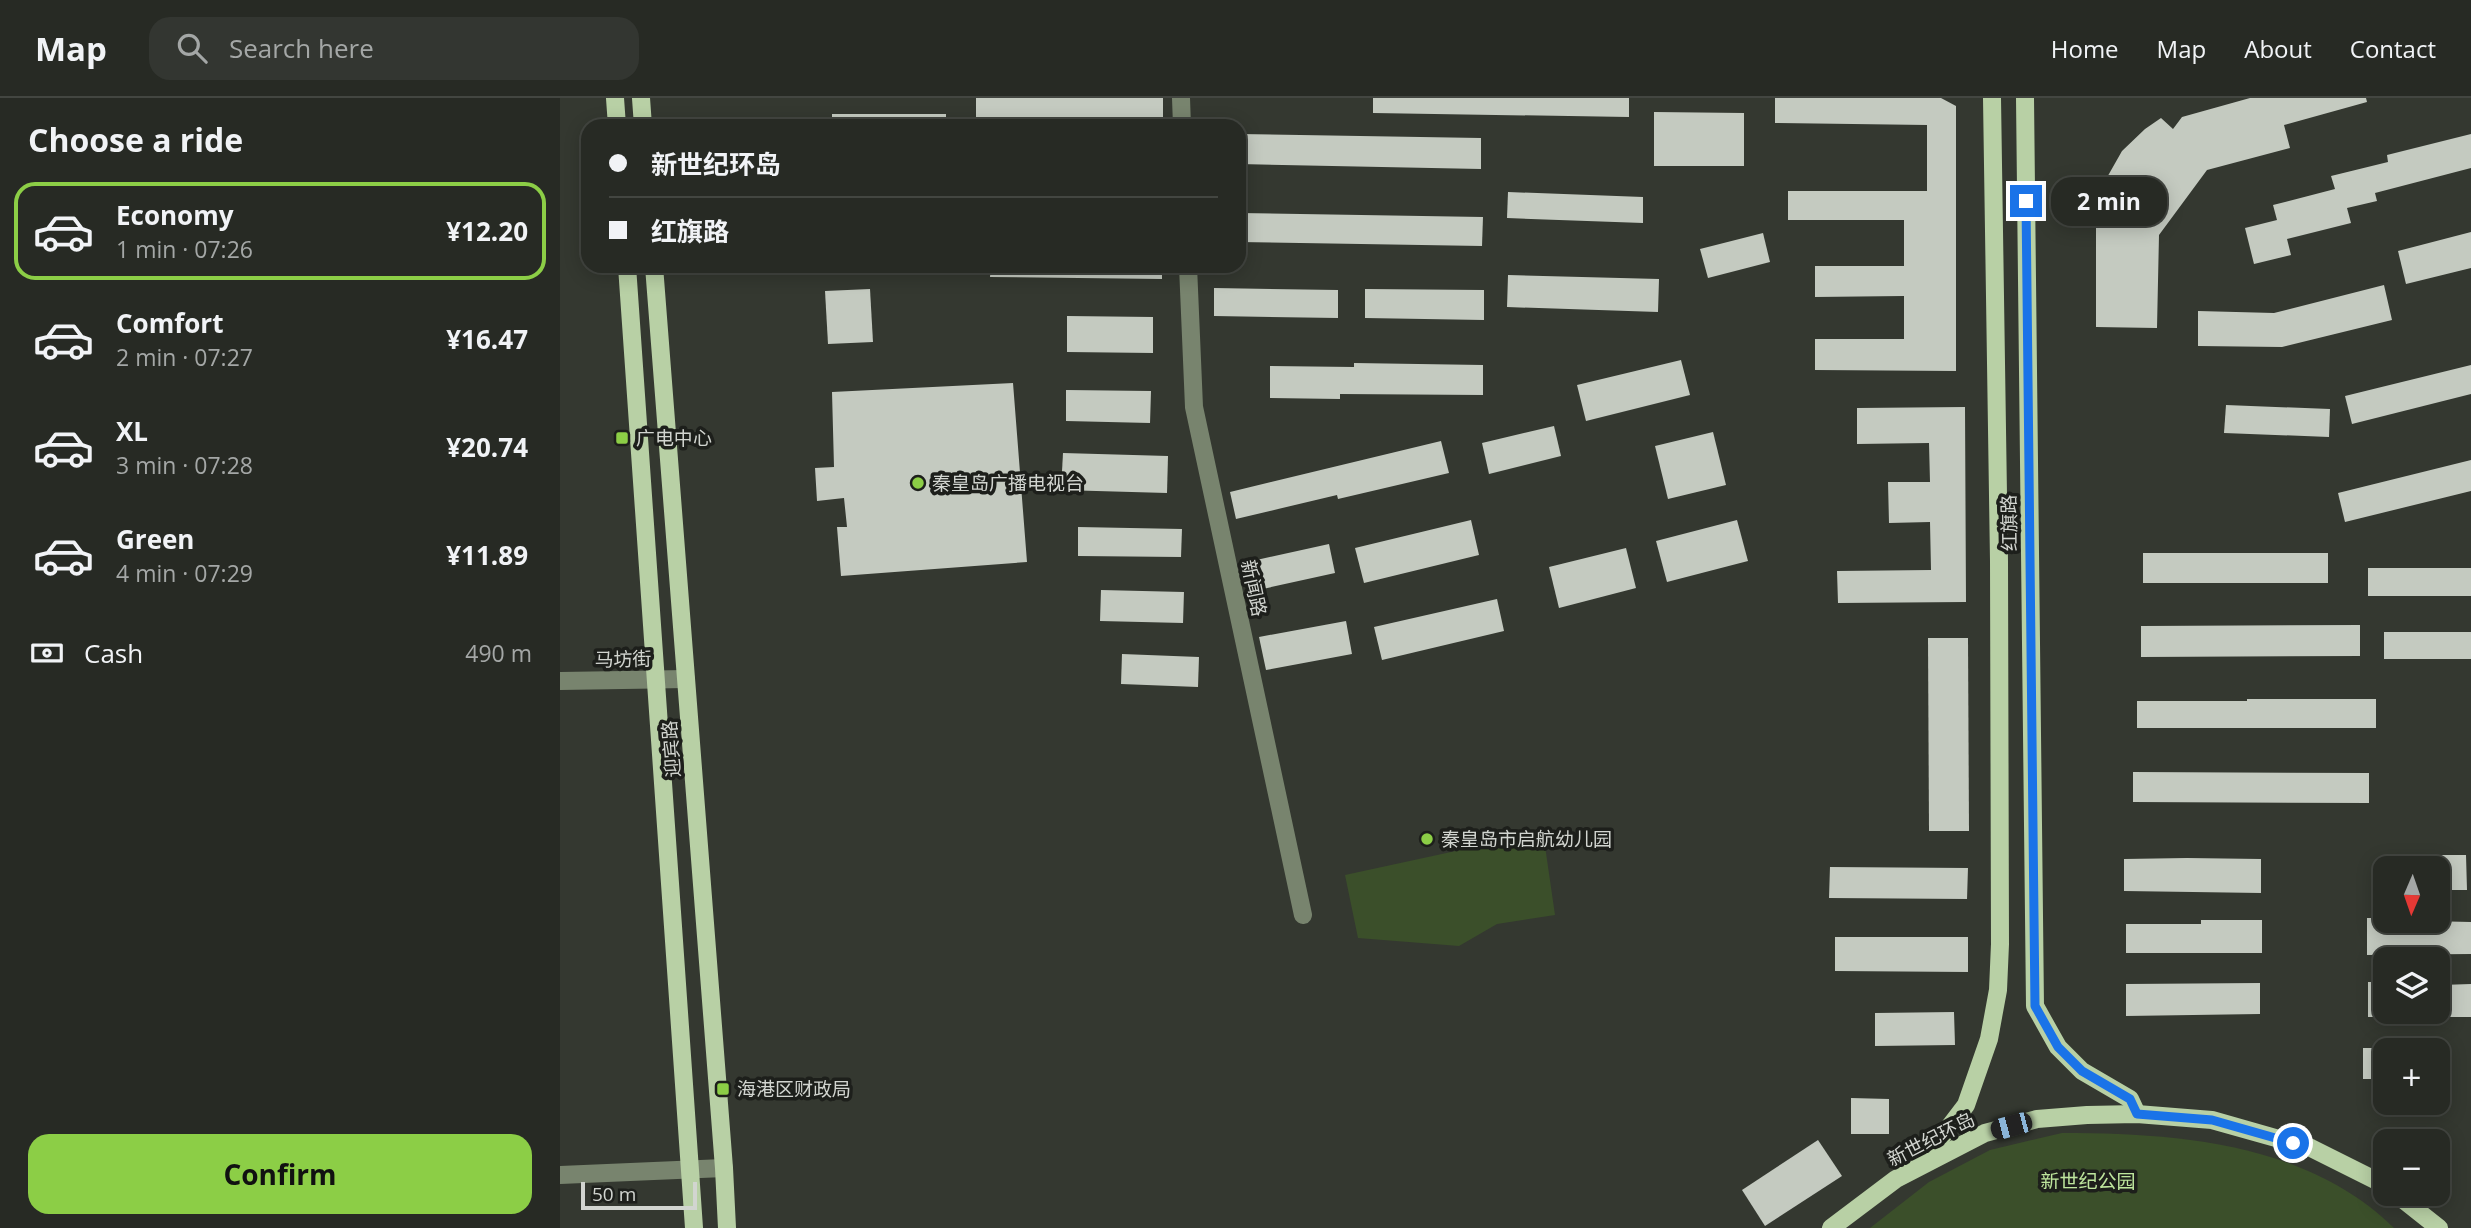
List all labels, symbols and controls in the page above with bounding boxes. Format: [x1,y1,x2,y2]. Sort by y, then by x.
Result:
search box [149,17,639,80]
text: Map [35,26,107,71]
icon: search [173,29,211,67]
text: Search here [229,30,374,66]
text: Home [2051,32,2119,65]
text: Map [2157,32,2206,65]
text: About [2244,32,2312,65]
text: Contact [2350,32,2436,65]
text: Choose a ride [28,118,243,161]
text: 新世纪环岛 [651,146,781,182]
callout: 2 min [2050,176,2166,226]
route end [2010,185,2042,217]
text: 2 min [2077,185,2141,217]
text: Economy [116,197,234,233]
icon: car [32,200,95,263]
text: ¥12.20 [446,213,528,249]
text: 红旗路 [651,213,729,249]
text: 1 min · 07:26 [116,233,253,265]
text: Comfort [116,305,223,341]
icon: car [32,308,95,371]
text: ¥16.47 [446,321,528,357]
text: 2 min · 07:27 [116,341,253,373]
text: XL [116,413,148,449]
icon: car [32,416,95,479]
place label: 广电中心 [636,425,712,451]
text: ¥20.74 [446,429,528,465]
marker: 广电中心 [614,430,630,446]
text: 3 min · 07:28 [116,449,253,481]
place label: 秦皇岛广播电视台 [932,470,1084,496]
marker: 秦皇岛广播电视台 [910,475,926,491]
street label: 红旗路 [1996,494,2022,552]
text: Green [116,521,194,557]
icon: car [32,524,95,587]
text: ¥11.89 [446,537,528,573]
text: 4 min · 07:29 [116,557,253,589]
street label: 新闻路 [1235,557,1273,619]
icon: cash [28,634,66,672]
text: Cash [84,635,143,671]
text: 490 m [465,637,532,669]
street label: 马坊街 [594,646,652,672]
street label: 迎宾路 [656,720,686,778]
place label: 秦皇岛市启航幼儿园 [1441,826,1612,852]
marker: 秦皇岛市启航幼儿园 [1419,831,1435,847]
north arrow [2373,856,2450,933]
map controls [2373,856,2450,1206]
button: layers [2373,947,2450,1024]
button: + [2373,1038,2450,1115]
place label: 海港区财政局 [737,1076,851,1102]
marker: 海港区财政局 [715,1081,731,1097]
street label: 新世纪环岛 [1883,1106,1979,1172]
car [1988,1110,2035,1142]
route start [2277,1127,2309,1159]
button: − [2373,1129,2450,1206]
button: Confirm [28,1134,532,1214]
park label: 新世纪公园 [2040,1168,2136,1194]
scale bar [581,1179,696,1211]
text: 50 m [592,1181,636,1207]

